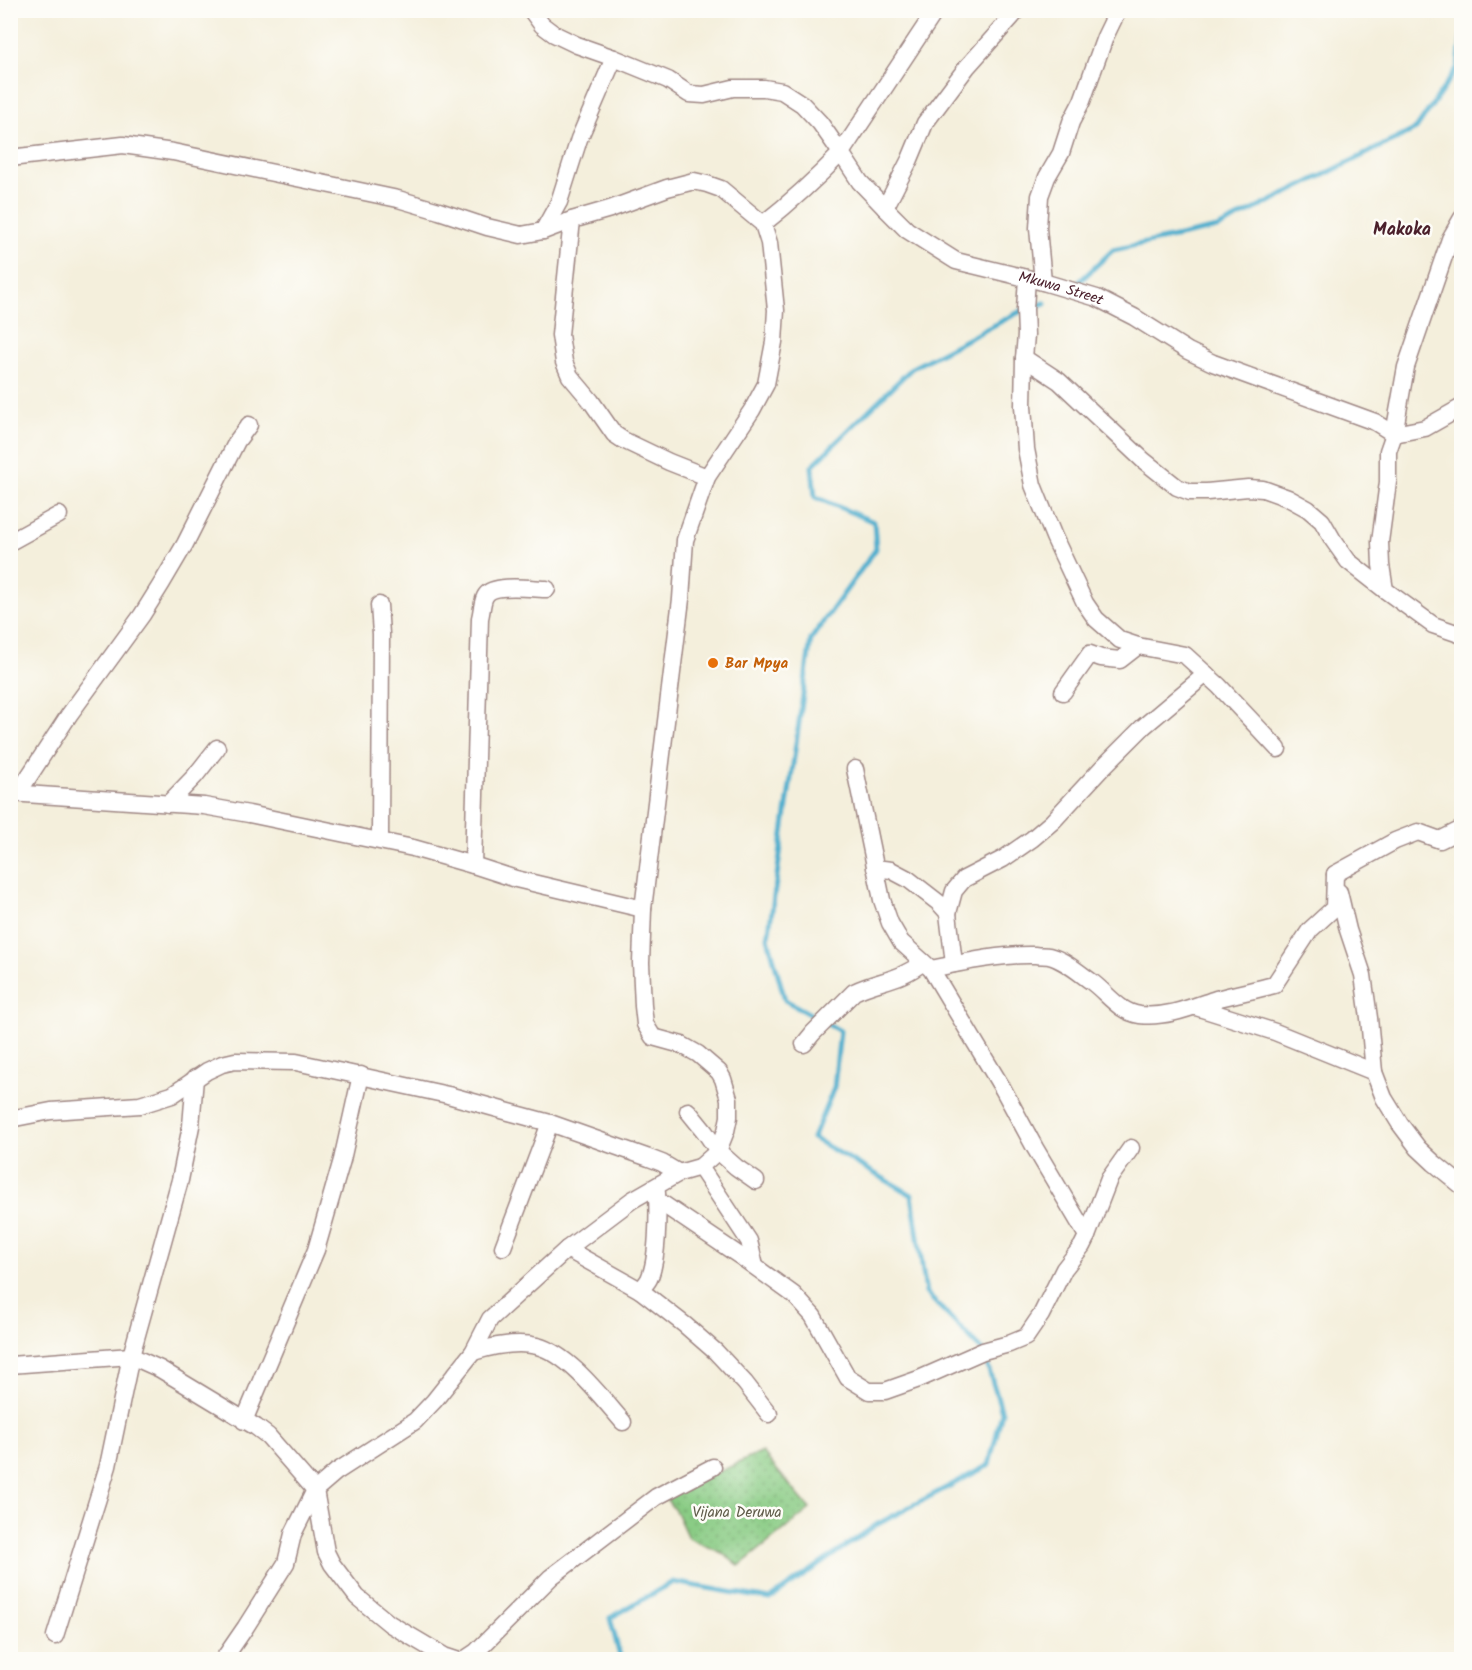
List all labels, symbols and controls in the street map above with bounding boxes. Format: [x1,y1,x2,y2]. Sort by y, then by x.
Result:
district label: Makoka [1373,216,1431,245]
street label: Mkuwa Street [1016,266,1108,313]
place label: Bar Mpya [725,652,788,676]
marker: Bar Mpya [706,656,720,670]
park label: Vijana Deruwa [692,1501,782,1525]

